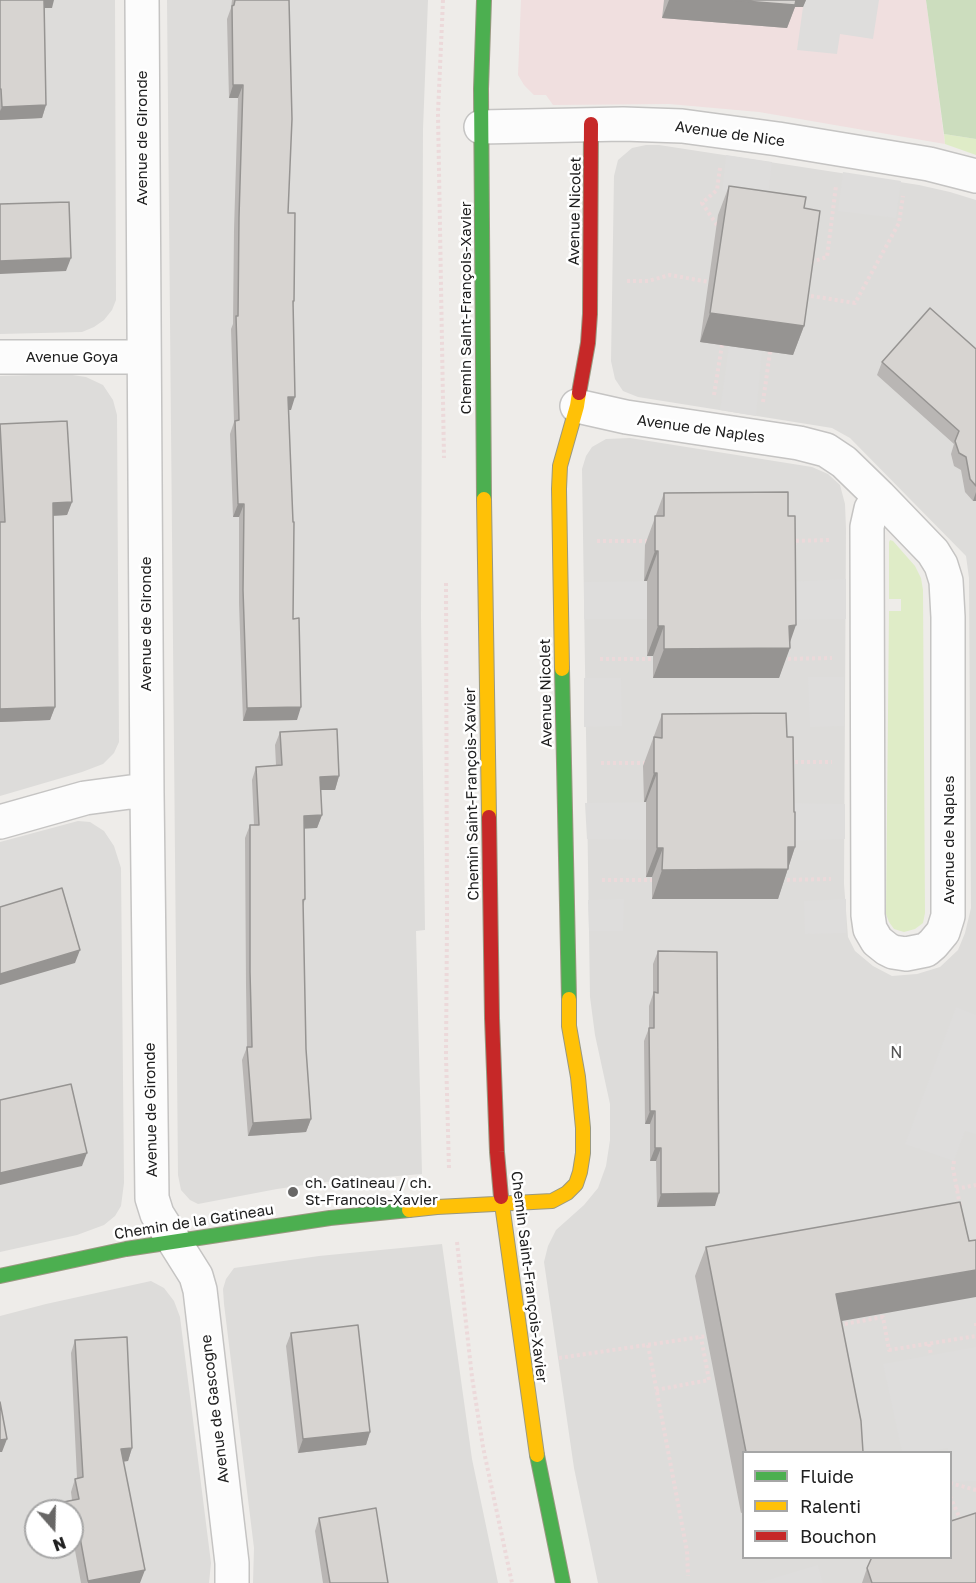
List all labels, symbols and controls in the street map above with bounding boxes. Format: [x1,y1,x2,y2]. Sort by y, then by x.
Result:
street label: Avenue de Gironde [133,71,151,205]
street label: Avenue de Nice [674,117,786,151]
street label: Avenue Nicolet [565,157,585,265]
street label: Chemin Saint-François-Xavier [457,201,475,415]
street label: Avenue Goya [26,348,118,366]
street label: Avenue de Naples [636,411,766,447]
street label: Avenue de Gironde [137,557,155,691]
street label: Avenue Nicolet [536,639,556,747]
street label: Chemin Saint-François-Xavier [461,687,483,901]
street label: Avenue de Naples [940,776,958,904]
street label: Avenue de Gironde [141,1042,161,1178]
district label: N [890,1043,904,1063]
street label: Chemin Saint-François-Xavier [507,1170,551,1384]
place label: ch. Gatineau / ch. St-Francois-Xavier [305,1174,438,1209]
marker: ch. Gatineau / ch. St-Francois-Xavier [286,1185,300,1199]
street label: Chemin de la Gatineau [113,1200,275,1244]
street label: Avenue de Gascogne [197,1334,233,1484]
legend [742,1451,952,1559]
text: Fluide [800,1465,854,1487]
text: Ralenti [800,1495,861,1517]
north arrow [24,1499,84,1559]
text: Bouchon [800,1525,877,1547]
text: N [50,1533,69,1556]

